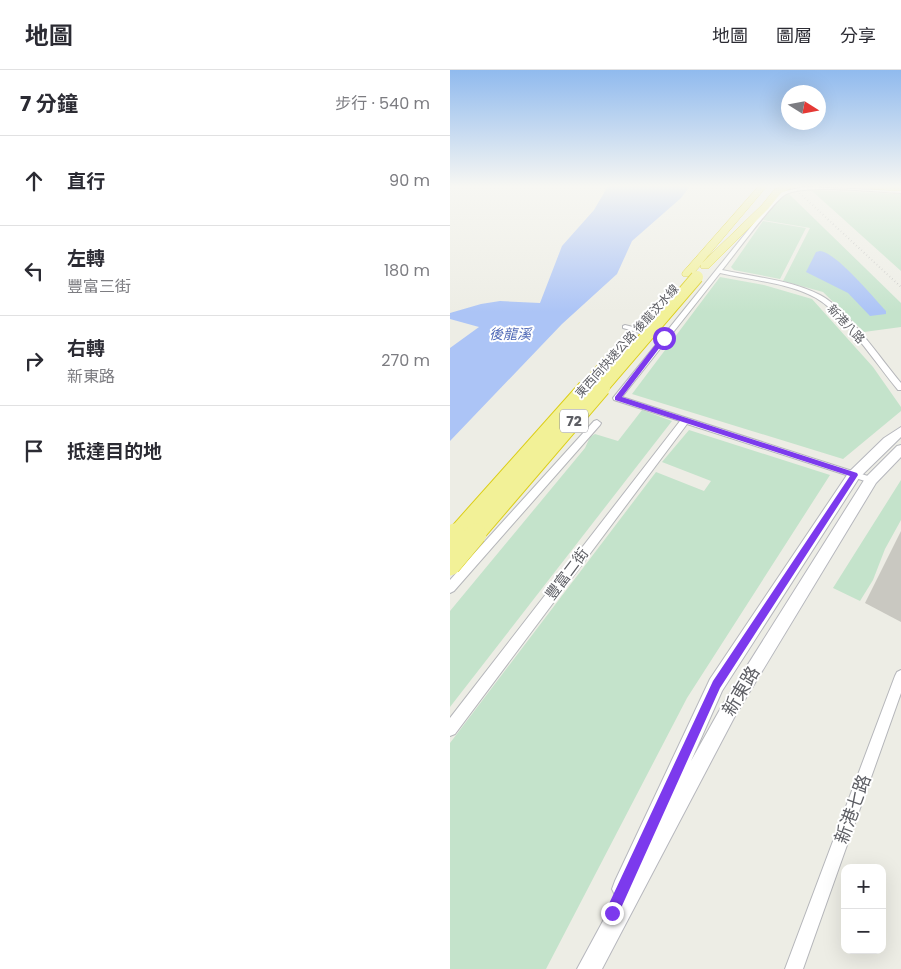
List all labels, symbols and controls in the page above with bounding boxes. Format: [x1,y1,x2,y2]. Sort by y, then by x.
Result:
text: 地圖 [25,19,73,52]
text: 地圖 [712,23,748,48]
text: 圖層 [776,23,812,48]
text: 分享 [840,23,876,48]
north arrow [781,85,826,130]
text: 7 分鐘 [20,89,78,118]
text: 步行 · 540 m [335,92,430,115]
icon: ahead [20,167,48,195]
text: 直行 [67,168,105,195]
text: 90 m [389,169,430,192]
text: 左轉 [67,245,105,272]
icon: left [20,257,48,285]
text: 180 m [384,259,430,282]
text: 豐富三街 [67,275,131,298]
street label: 東西向快速公路 後龍汶水線 [571,280,682,401]
street label: 新港八路 [824,300,869,347]
water label: 後龍溪 [489,324,533,344]
route start [653,327,676,350]
text: 右轉 [67,335,105,362]
icon: right [20,347,48,375]
text: 270 m [381,349,430,372]
text: 新東路 [67,365,115,388]
road number: 72 [560,410,588,432]
icon: arrive [20,437,48,465]
text: 抵達目的地 [67,438,162,465]
street label: 豐富二街 [540,543,593,604]
street label: 新東路 [716,661,765,720]
street label: 新港七路 [828,771,877,847]
map controls [841,864,886,954]
button: + [841,864,886,909]
route end [601,902,624,925]
button: − [841,909,886,954]

